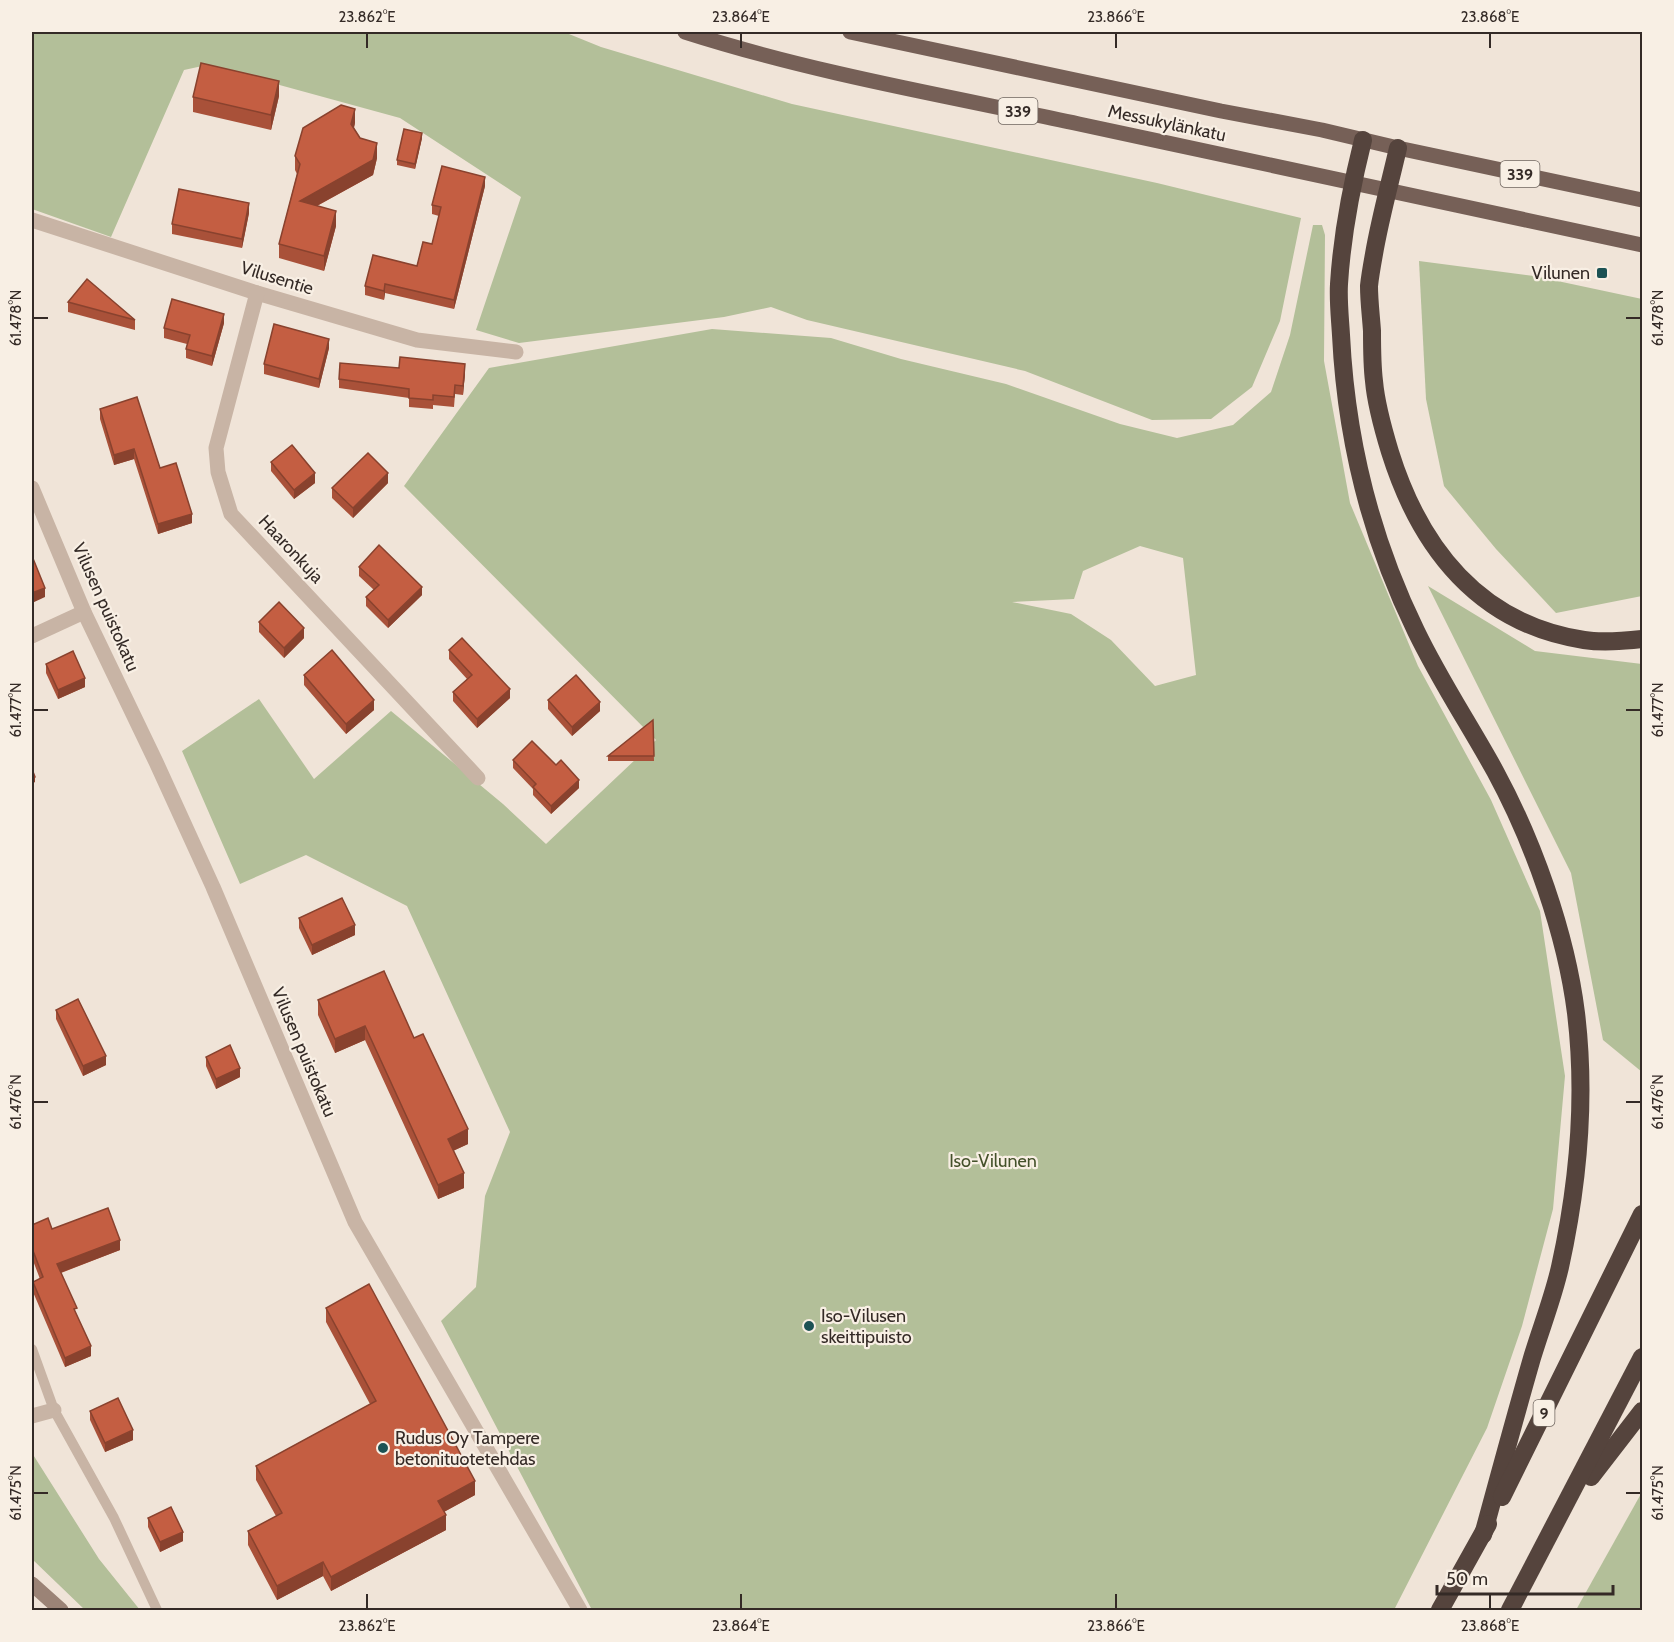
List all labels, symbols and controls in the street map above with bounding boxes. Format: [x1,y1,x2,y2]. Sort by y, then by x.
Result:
text: 23.862°E [338,8,396,26]
text: 23.864°E [712,8,770,26]
text: 23.866°E [1087,8,1145,26]
text: 23.868°E [1461,8,1519,26]
road number: 339 [998,98,1038,124]
street label: Messukylänkatu [1106,100,1228,146]
road number: 339 [1500,161,1540,187]
street label: Vilusentie [238,257,316,299]
place label: Vilunen [1531,262,1590,284]
marker: Vilunen [1595,266,1609,280]
text: 61.478°N [7,290,25,346]
text: 61.478°N [1649,290,1667,346]
street label: Haaronkuja [254,510,328,588]
street label: Vilusen puistokatu [68,539,144,675]
text: 61.477°N [7,682,25,738]
text: 61.477°N [1649,682,1667,738]
street label: Vilusen puistokatu [267,984,341,1120]
text: 61.476°N [7,1074,25,1130]
text: 61.476°N [1649,1074,1667,1130]
park label: Iso-Vilunen [949,1150,1037,1172]
place label: Iso-Vilusen skeittipuisto [821,1305,912,1348]
marker: Iso-Vilusen skeittipuisto [802,1319,816,1333]
road number: 9 [1534,1400,1554,1426]
place label: Rudus Oy Tampere betonituotetehdas [395,1427,540,1470]
marker: Rudus Oy Tampere betonituotetehdas [376,1441,390,1455]
text: 61.475°N [7,1465,25,1521]
text: 61.475°N [1649,1465,1667,1521]
scale bar [1437,1558,1612,1596]
text: 50 m [1446,1568,1488,1590]
text: 23.862°E [338,1617,396,1635]
text: 23.864°E [712,1617,770,1635]
text: 23.866°E [1087,1617,1145,1635]
text: 23.868°E [1461,1617,1519,1635]

